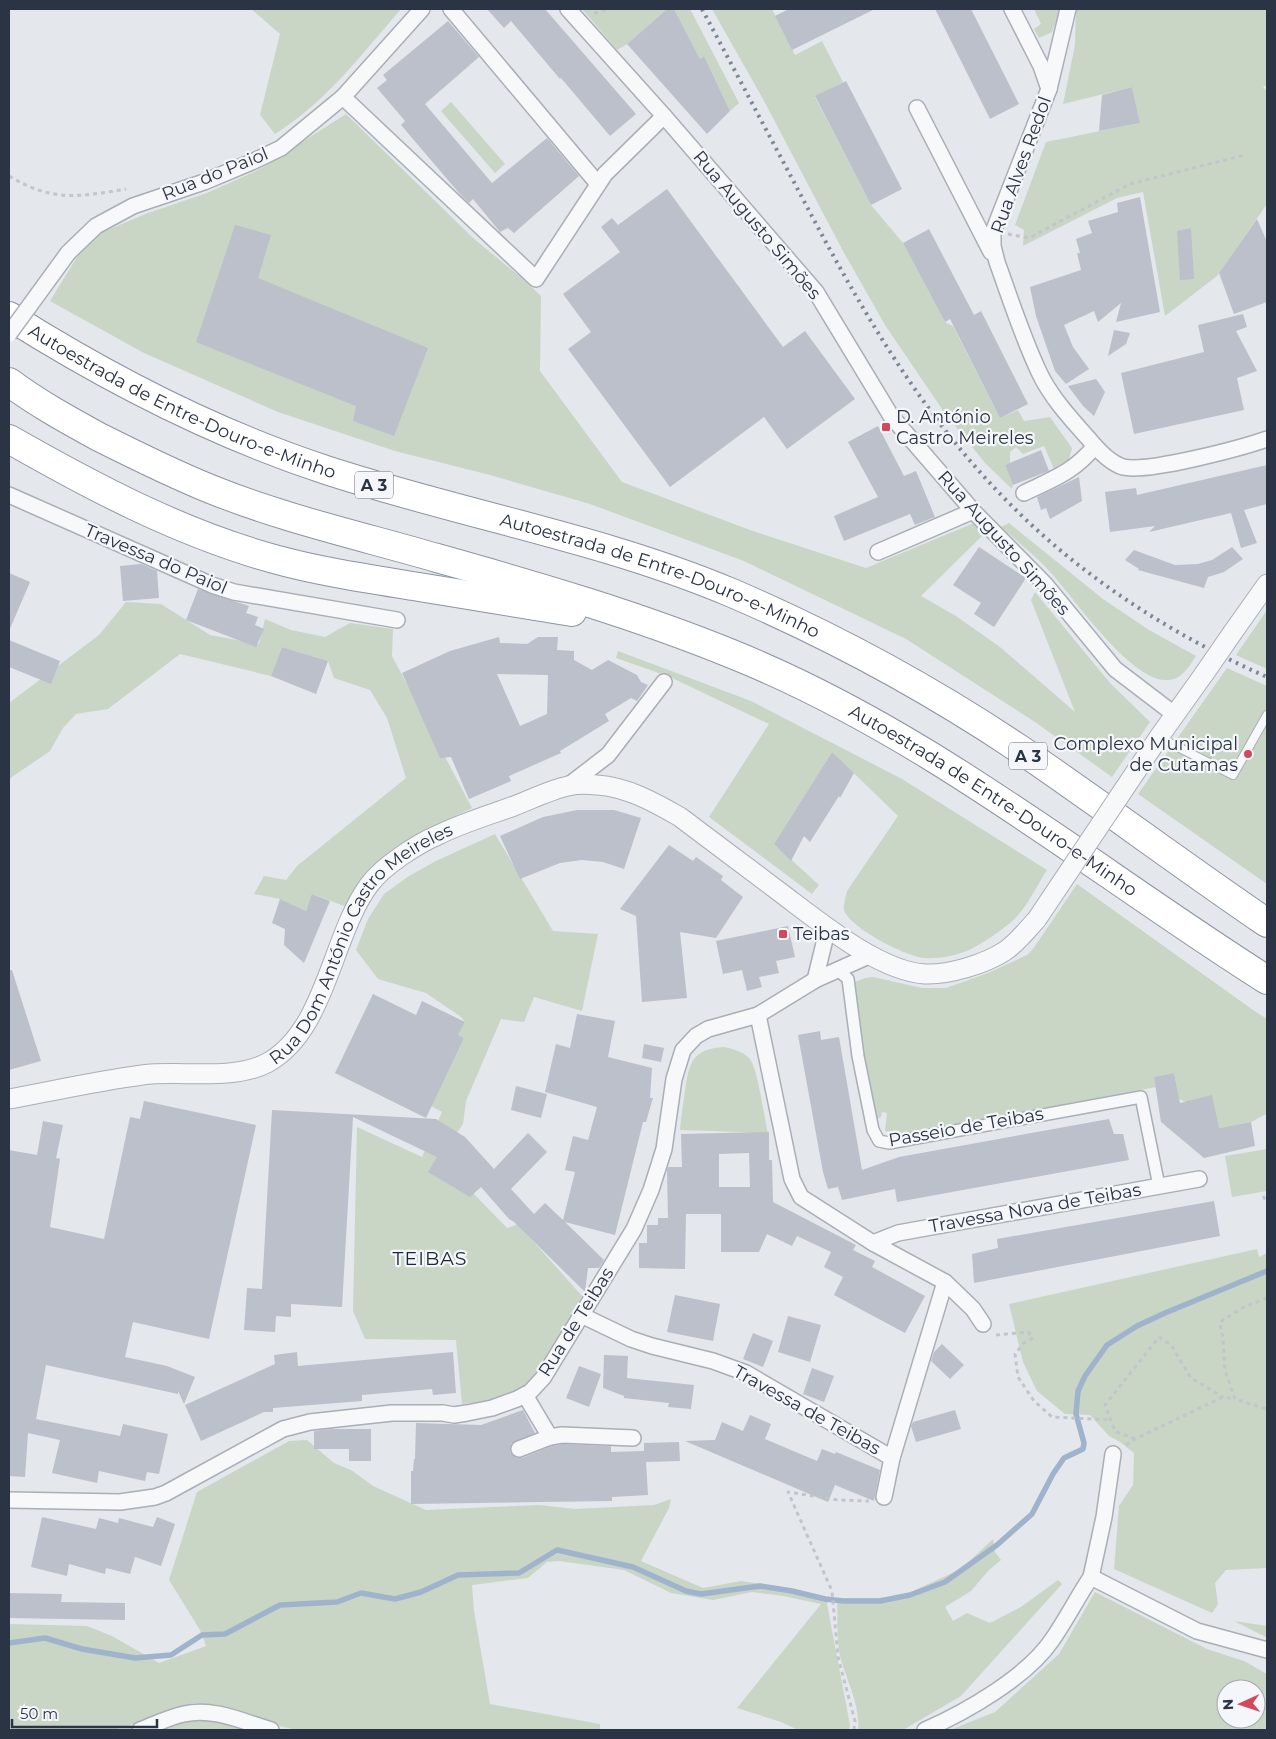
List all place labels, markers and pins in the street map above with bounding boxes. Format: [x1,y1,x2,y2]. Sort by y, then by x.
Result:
place label: D. António Castro Meireles [896,406,1034,449]
marker: D. António Castro Meireles [880,421,892,433]
place label: Complexo Municipal de Cutamas [1054,733,1238,776]
marker: Complexo Municipal de Cutamas [1242,748,1254,760]
place label: Teibas [793,923,850,945]
marker: Teibas [777,928,789,940]

